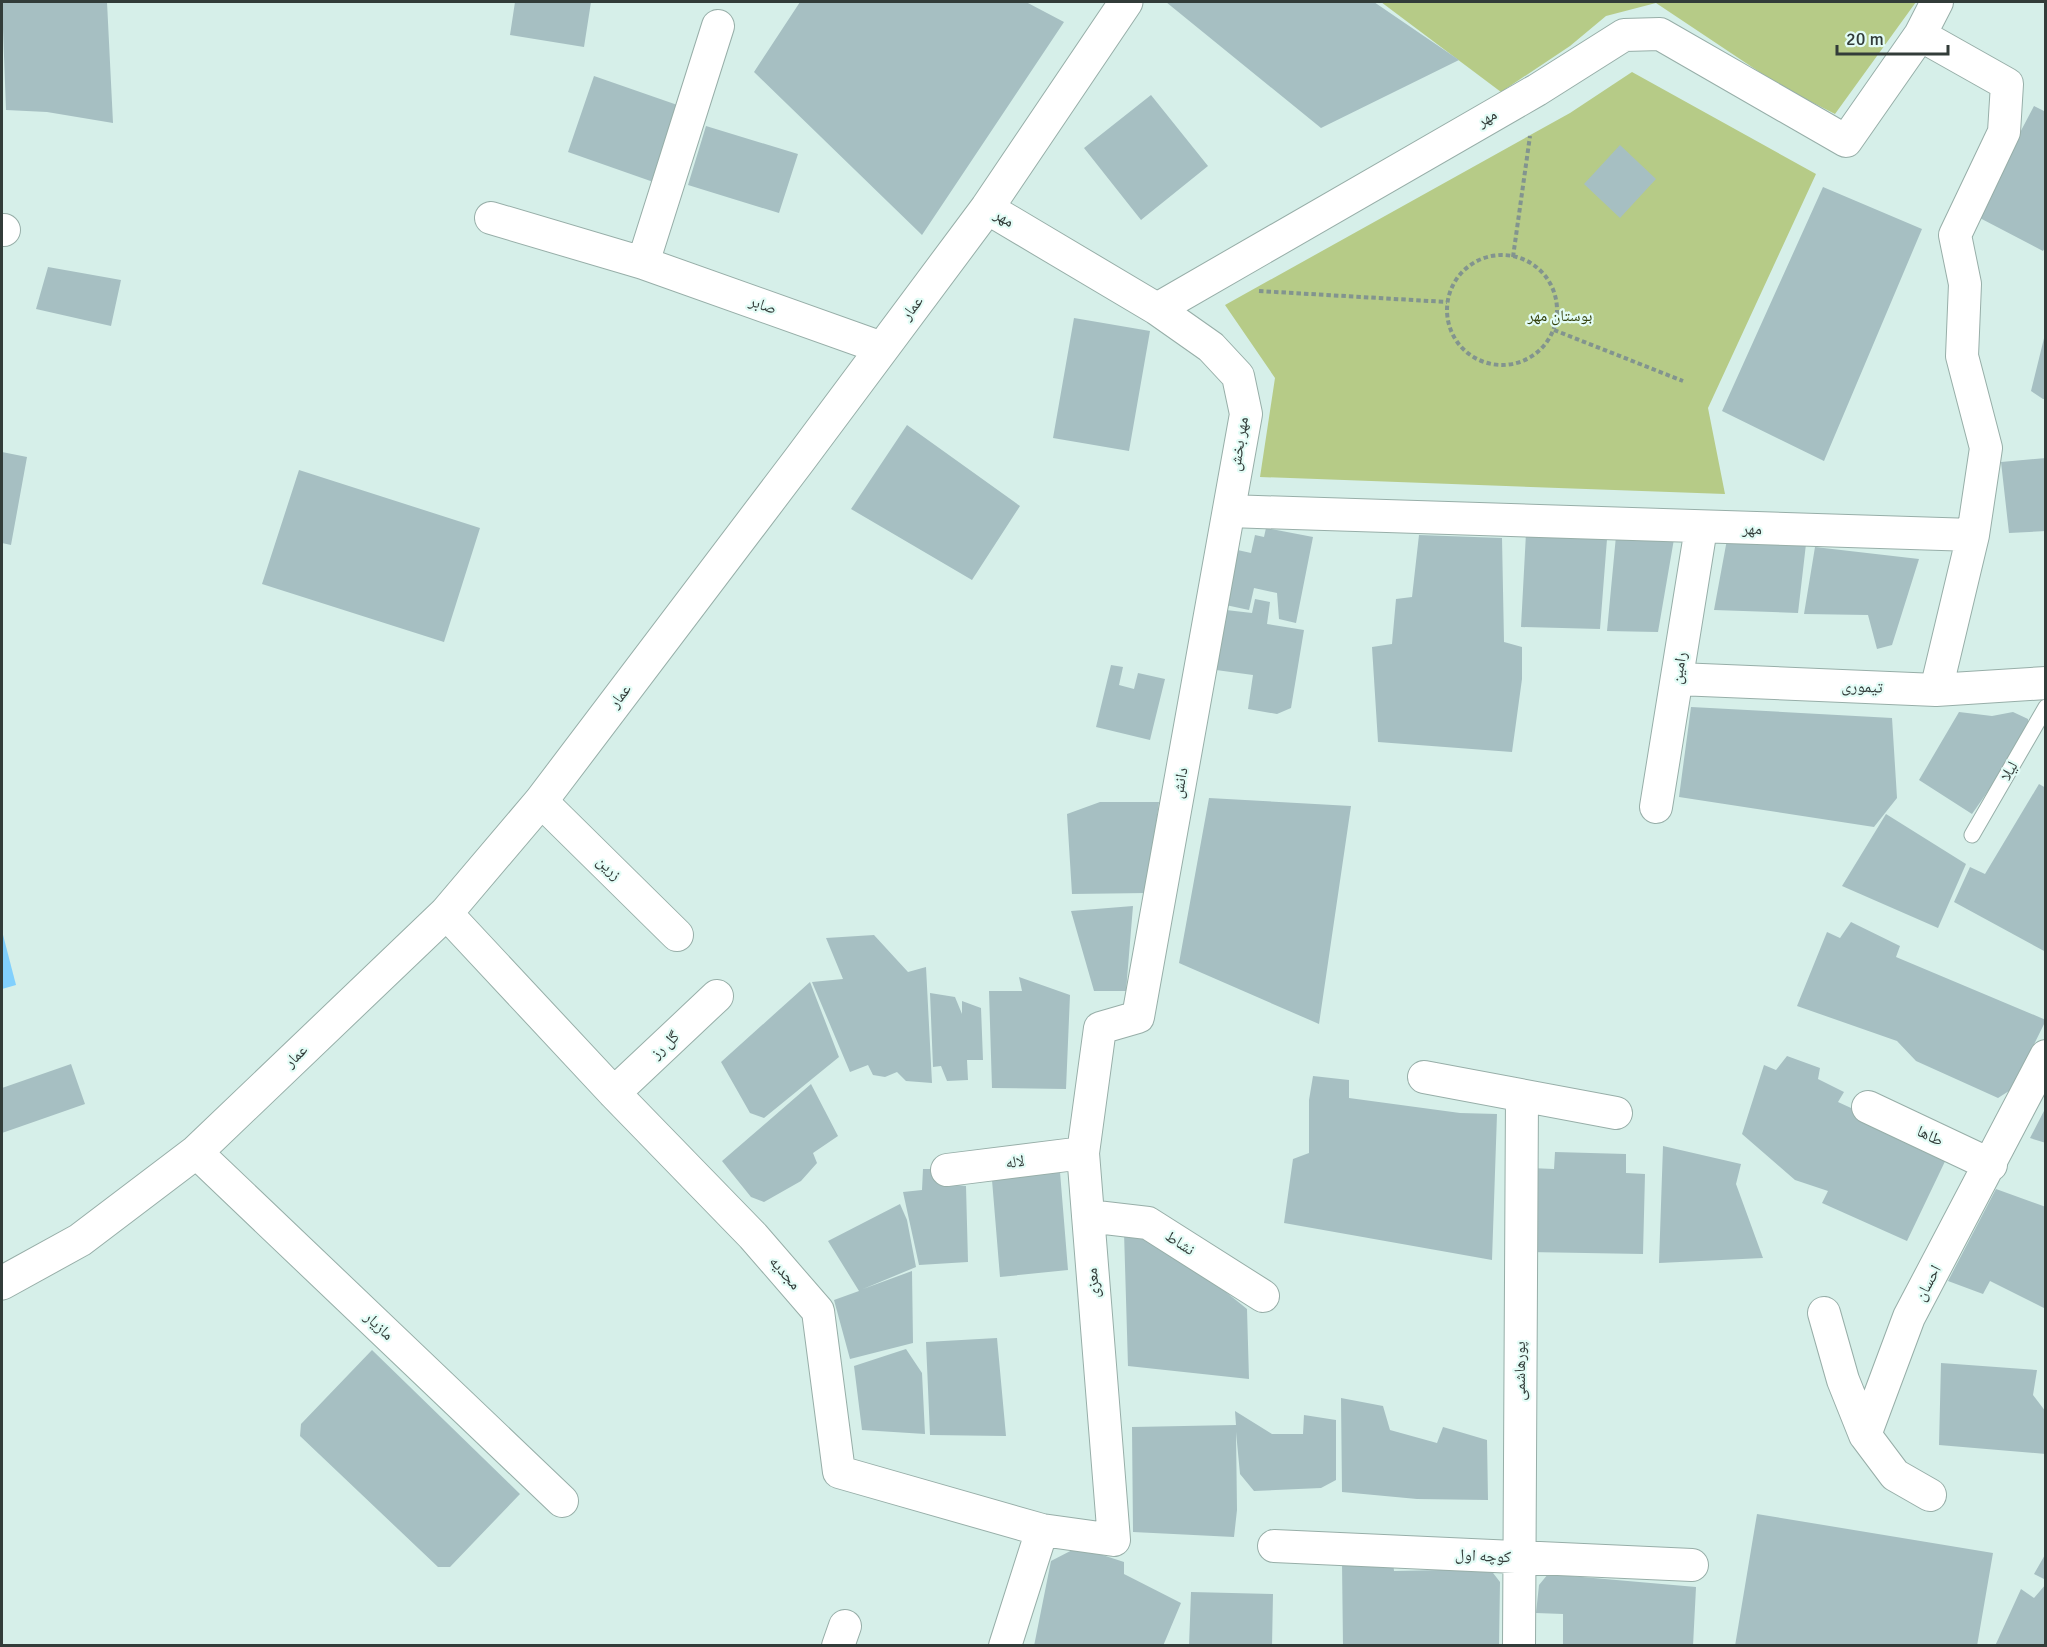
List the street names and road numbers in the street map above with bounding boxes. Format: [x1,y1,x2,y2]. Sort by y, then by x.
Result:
street label: مهر [1473,104,1501,132]
street label: مهر [989,204,1018,232]
street label: صابر [746,291,779,319]
street label: عمار [896,292,927,325]
street label: مهر بخش [1225,415,1253,473]
street label: مهر [1741,519,1762,539]
street label: رامین [1667,650,1691,686]
street label: تیموری [1841,676,1883,698]
street label: عمار [604,680,635,713]
street label: لیلا [1996,758,2022,784]
street label: دانش [1167,766,1193,800]
street label: زرین [592,851,626,885]
street label: گل رز [646,1027,684,1064]
street label: عمار [279,1040,312,1073]
street label: طاها [1914,1121,1946,1151]
street label: لاله [1004,1151,1026,1173]
street label: نشاط [1161,1226,1199,1260]
street label: مجدیه [765,1252,805,1294]
street label: احسان [1910,1262,1946,1304]
street label: معزی [1082,1267,1104,1299]
street label: مازیار [359,1307,398,1345]
street label: پورهاشمی [1510,1341,1530,1401]
street label: کوچه اول [1455,1545,1512,1567]

